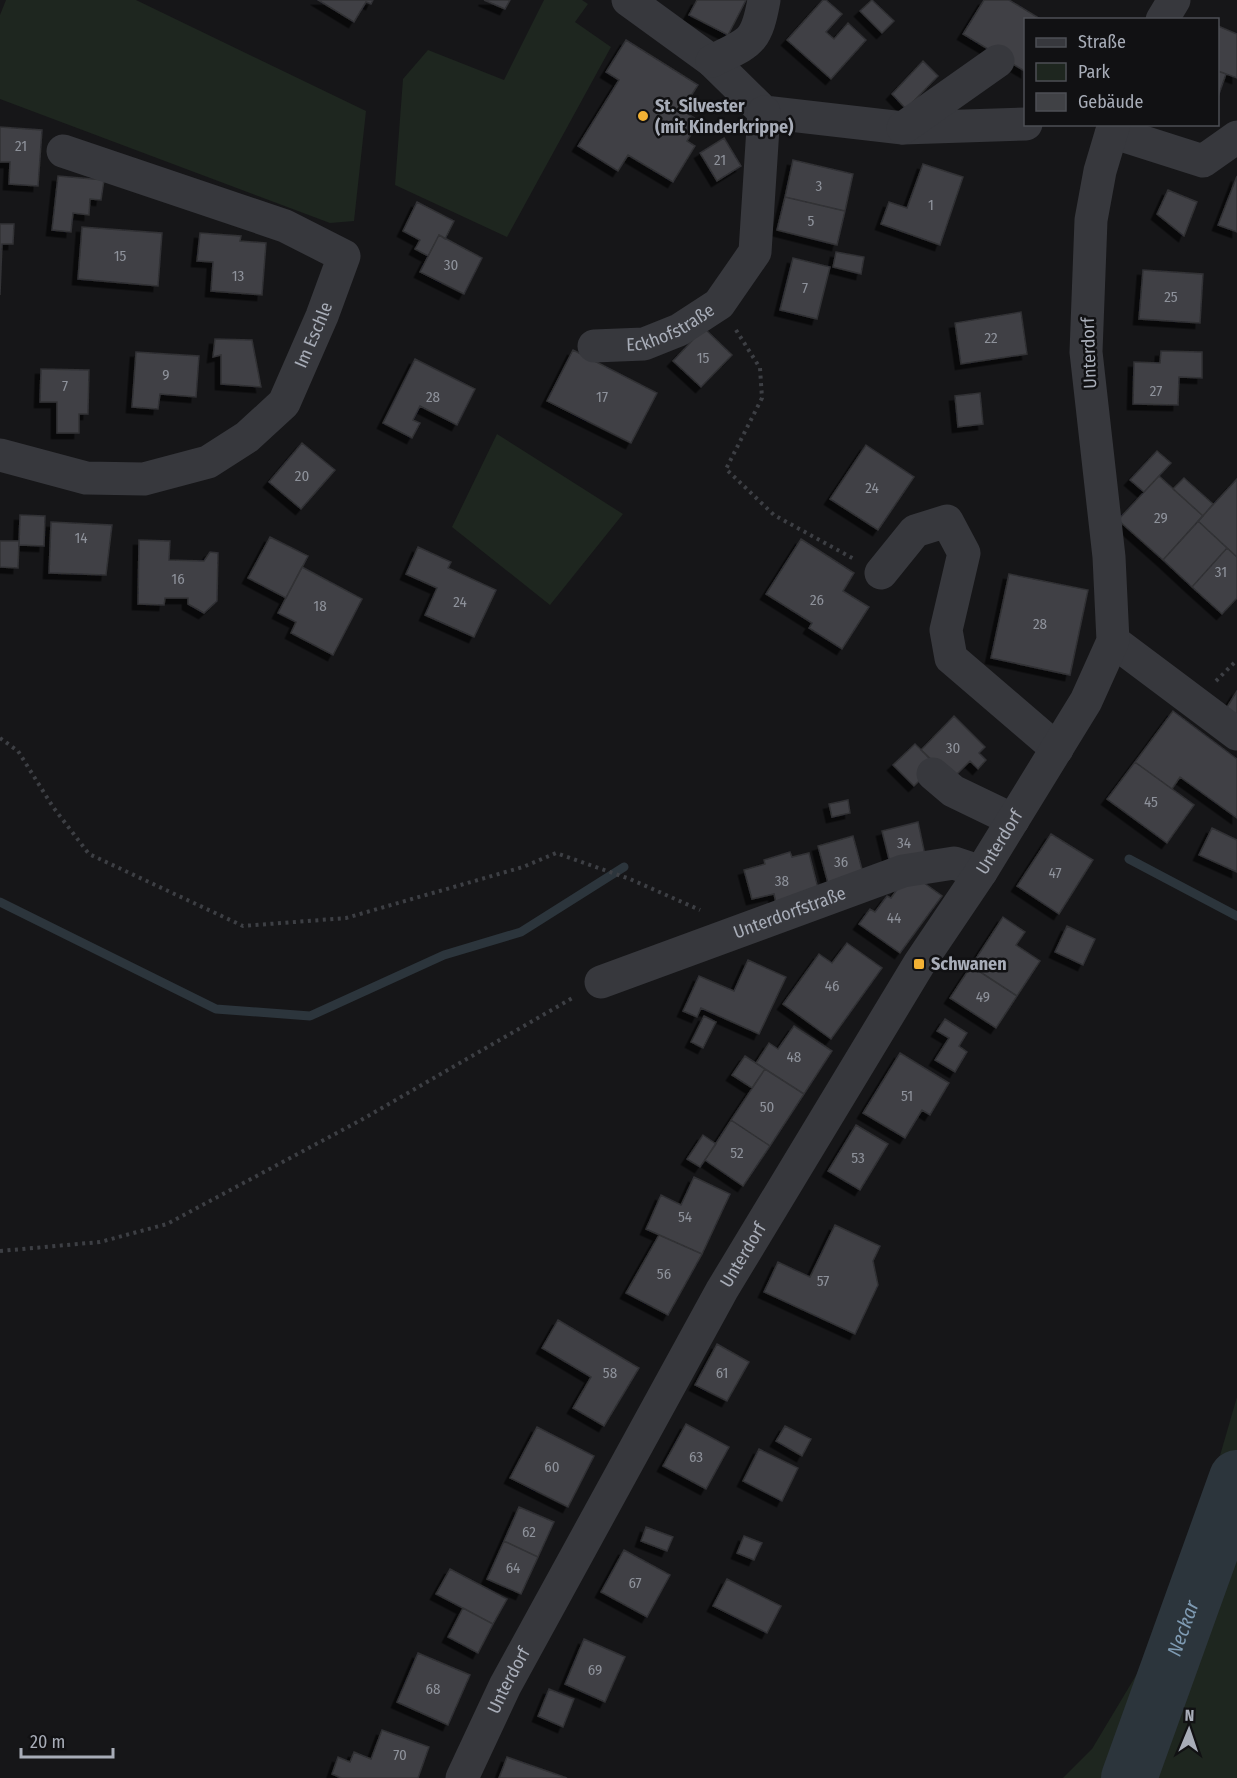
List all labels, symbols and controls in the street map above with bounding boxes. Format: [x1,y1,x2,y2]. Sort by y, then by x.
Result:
legend [1024,18,1219,126]
text: Straße [1078,31,1126,53]
text: Park [1078,61,1111,83]
text: Gebäude [1078,91,1144,113]
place label: St. Silvester (mit Kinderkrippe) [655,95,794,138]
marker: St. Silvester (mit Kinderkrippe) [636,109,650,123]
house number: 21 [15,137,27,155]
house number: 21 [714,151,726,169]
house number: 3 [816,177,823,195]
house number: 1 [928,196,934,214]
house number: 5 [808,212,815,230]
house number: 15 [114,247,126,265]
house number: 30 [444,256,458,274]
house number: 13 [232,267,245,285]
house number: 7 [802,279,808,297]
house number: 25 [1164,288,1178,306]
street label: Im Eschle [290,299,337,371]
street label: Eckhofstraße [626,299,719,356]
street label: Unterdorf [1077,316,1101,389]
house number: 22 [984,329,998,347]
house number: 15 [697,349,709,367]
house number: 9 [162,366,170,384]
house number: 7 [62,377,68,395]
house number: 27 [1150,382,1162,400]
house number: 28 [426,388,440,406]
house number: 17 [596,388,608,406]
house number: 20 [295,467,309,485]
house number: 24 [865,479,879,497]
house number: 29 [1154,509,1168,527]
house number: 14 [74,529,88,547]
house number: 31 [1215,563,1227,581]
house number: 16 [171,570,185,588]
house number: 26 [810,591,824,609]
house number: 24 [453,593,467,611]
house number: 18 [313,597,327,615]
house number: 28 [1033,615,1047,633]
house number: 30 [946,739,960,757]
house number: 45 [1144,793,1158,811]
street label: Unterdorf [971,805,1028,878]
house number: 34 [897,834,911,852]
house number: 36 [834,853,848,871]
house number: 47 [1048,864,1062,882]
house number: 38 [775,872,789,890]
street label: Unterdorfstraße [730,882,849,943]
house number: 44 [887,909,901,927]
place label: Schwanen [931,953,1007,975]
marker: Schwanen [912,957,926,971]
house number: 46 [825,977,839,995]
house number: 49 [976,988,990,1006]
house number: 48 [787,1048,801,1066]
house number: 51 [901,1087,913,1105]
house number: 50 [760,1098,774,1116]
house number: 52 [730,1144,744,1162]
house number: 53 [851,1149,865,1167]
house number: 54 [678,1208,692,1226]
street label: Unterdorf [715,1218,772,1291]
house number: 56 [657,1265,671,1283]
house number: 57 [817,1272,829,1290]
house number: 58 [603,1364,617,1382]
house number: 61 [716,1364,728,1382]
house number: 63 [689,1448,703,1466]
house number: 60 [544,1458,560,1476]
house number: 62 [522,1523,536,1541]
house number: 64 [506,1559,520,1577]
house number: 67 [628,1574,642,1592]
water label: Neckar [1162,1596,1204,1659]
street label: Unterdorf [483,1642,536,1717]
house number: 69 [588,1661,602,1679]
house number: 68 [426,1680,440,1698]
north arrow [1159,1700,1219,1760]
text: N [1184,1706,1195,1725]
scale bar [21,1721,112,1759]
text: 20 m [30,1731,65,1753]
house number: 70 [393,1746,407,1764]

